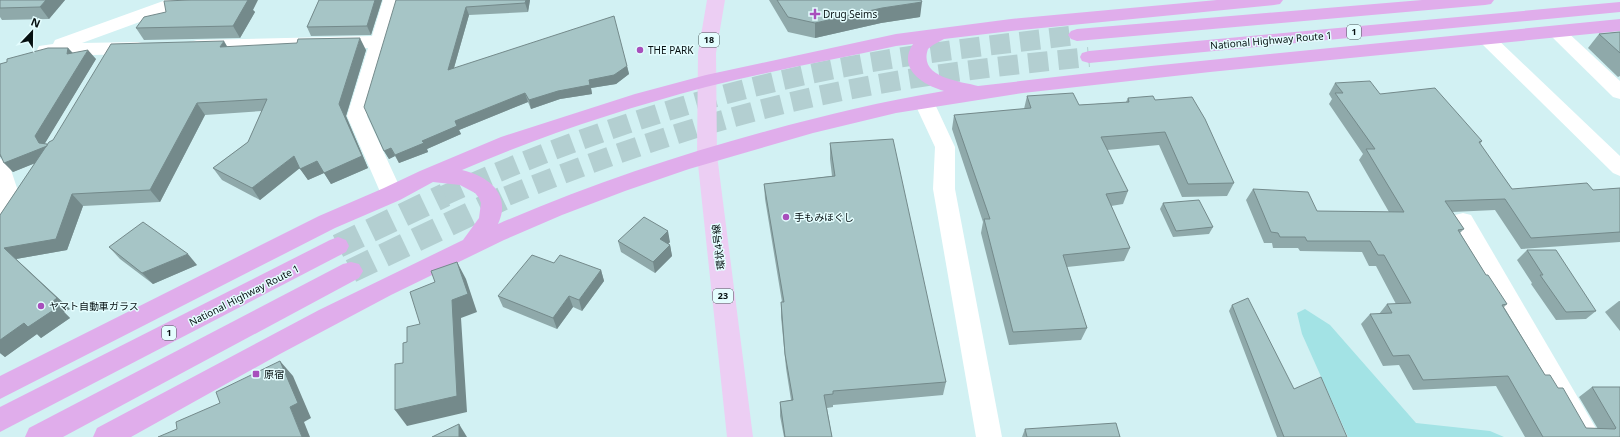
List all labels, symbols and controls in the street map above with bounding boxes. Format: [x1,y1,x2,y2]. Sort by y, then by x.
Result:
place label: Drug Seims [823,7,877,21]
marker: Drug Seims [810,9,820,19]
north arrow [12,12,52,52]
text: N [29,14,43,31]
road number: 1 [1347,25,1361,39]
street label: National Highway Route 1 [1210,28,1332,52]
road number: 18 [699,33,719,47]
place label: THE PARK [648,43,694,57]
marker: THE PARK [635,45,645,55]
place label: 手もみほぐし [794,210,854,224]
marker: 手もみほぐし [781,212,791,222]
street label: 環状4号線 [708,223,728,271]
street label: National Highway Route 1 [186,261,302,329]
road number: 23 [713,289,733,303]
place label: ヤマト自動車ガラス [49,299,139,313]
marker: ヤマト自動車ガラス [36,301,46,311]
road number: 1 [162,326,176,340]
place label: 原宿 [264,367,284,381]
marker: 原宿 [251,369,261,379]

